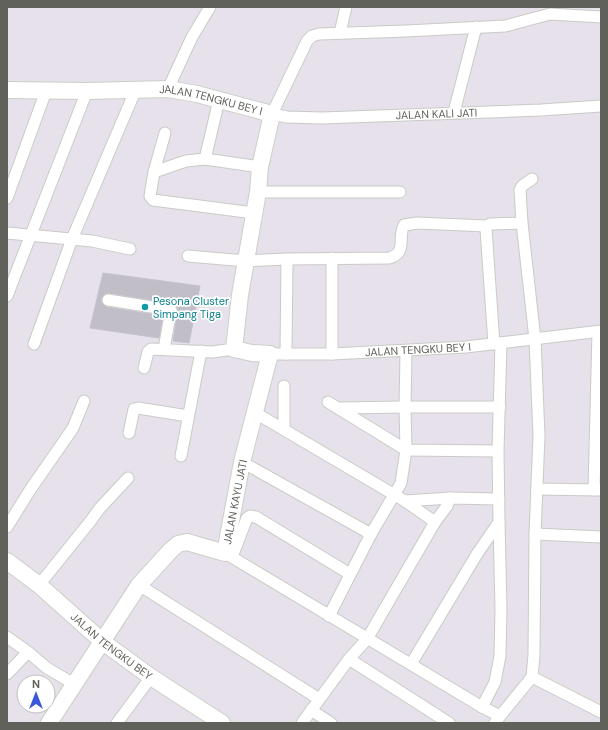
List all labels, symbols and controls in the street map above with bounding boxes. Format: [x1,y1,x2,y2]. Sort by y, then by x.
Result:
street label: JALAN TENGKU BEY I [159,82,264,118]
street label: JALAN KALI JATI [395,105,478,122]
place label: Pesona Cluster Simpang Tiga [153,294,229,321]
marker: Pesona Cluster Simpang Tiga [140,302,150,312]
street label: JALAN TENGKU BEY I [365,339,472,359]
street label: JALAN KAYU JATI [220,458,250,546]
street label: JALAN TENGKU BEY [68,610,156,683]
north arrow [16,674,56,714]
text: N [32,677,40,691]

